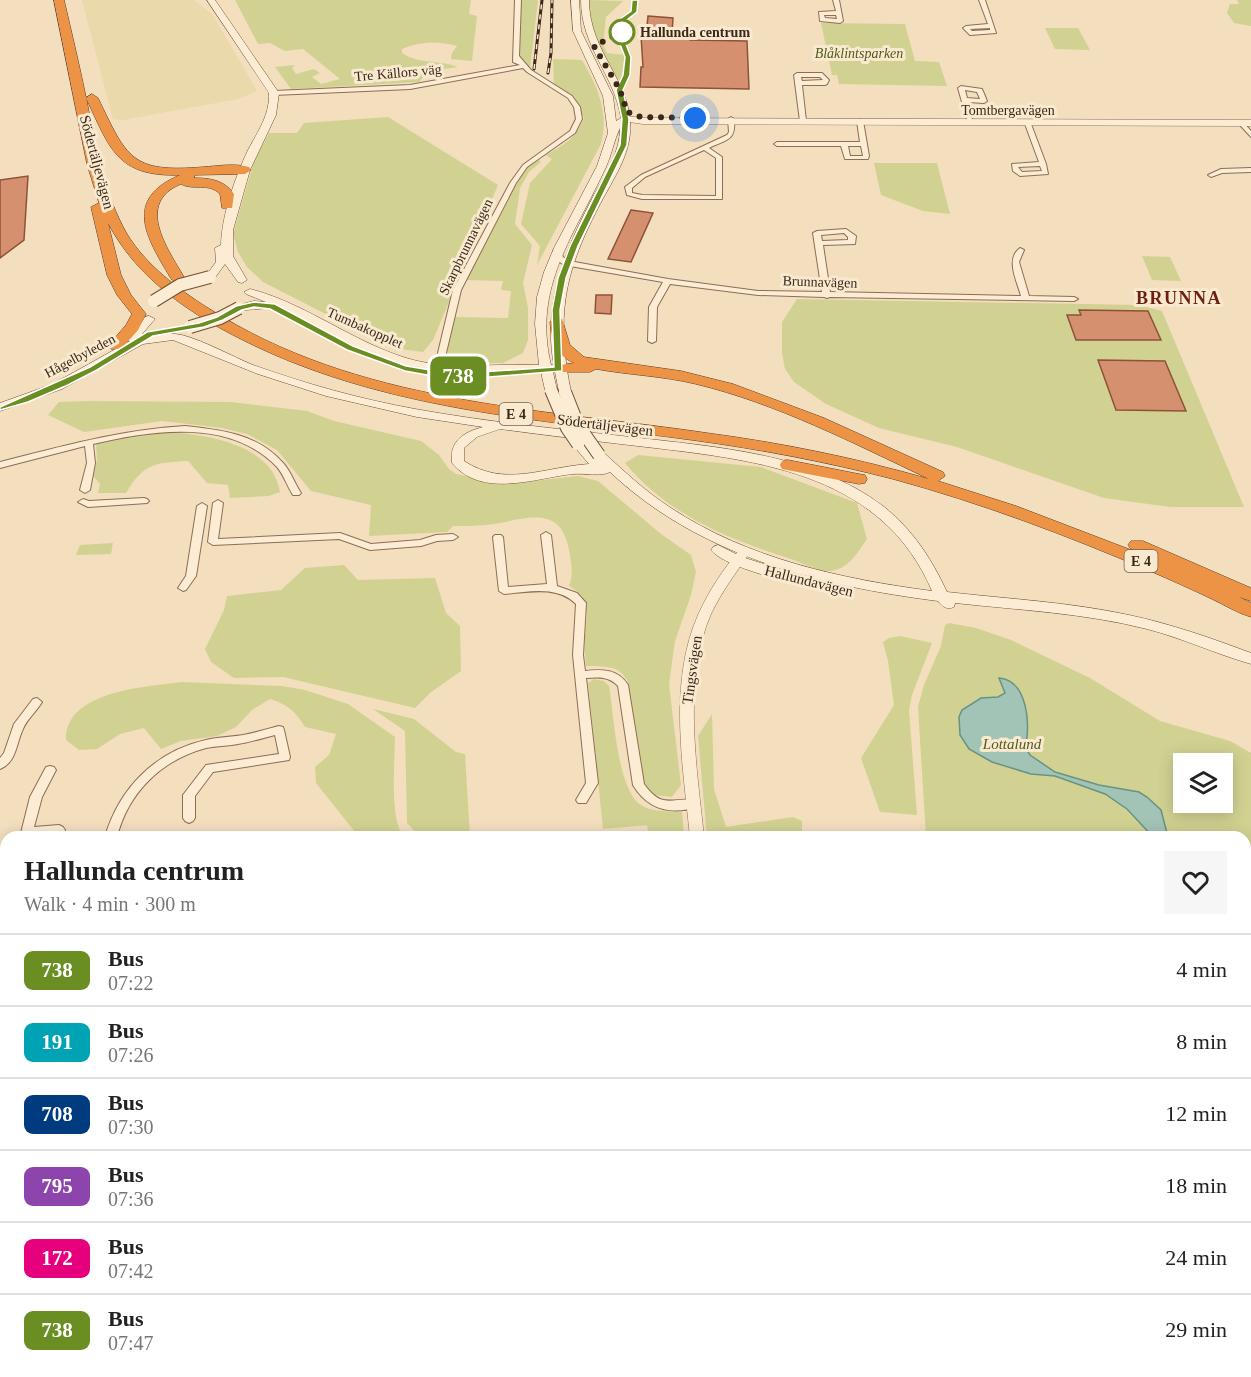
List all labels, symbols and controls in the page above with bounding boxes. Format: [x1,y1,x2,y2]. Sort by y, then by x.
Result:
marker: Hallunda centrum [609,19,635,45]
place label: Hallunda centrum [640,25,750,40]
park label: Blåklintsparken [815,46,903,61]
street label: Tre Källors väg [354,62,442,84]
your location [680,103,710,133]
street label: Tomtbergavägen [961,103,1055,118]
street label: Södertäljevägen [77,113,117,211]
street label: Skarpbrunnavägen [436,197,496,297]
street label: Brunnavägen [782,273,858,291]
district label: BRUNNA [1136,288,1222,308]
street label: Tumbakopplet [325,305,405,351]
street label: Hågelbyleden [42,331,118,381]
line badge: 738 [424,356,492,395]
text: 738 [442,364,474,388]
road number: E 4 [500,403,532,425]
street label: Södertäljevägen [556,411,654,439]
road number: E 4 [1124,550,1158,572]
street label: Hallundavägen [763,562,855,600]
street label: Tingsvägen [679,634,705,706]
park label: Lottalund [982,736,1042,752]
map controls [1173,753,1233,813]
button: layers [1173,753,1233,813]
button: heart [1164,851,1227,914]
text: Hallunda centrum [24,855,244,886]
text: Walk · 4 min · 300 m [24,893,196,915]
text: Bus [108,946,143,971]
text: 4 min [1176,957,1227,982]
text: 738 [41,958,73,982]
text: 07:22 [108,972,154,994]
text: Bus [108,1018,143,1043]
text: 8 min [1176,1029,1227,1054]
text: 191 [41,1030,73,1054]
text: 07:26 [108,1044,154,1066]
text: Bus [108,1090,143,1115]
text: 12 min [1165,1101,1227,1126]
text: 708 [41,1102,73,1126]
text: 07:30 [108,1116,154,1138]
text: Bus [108,1162,143,1187]
text: 18 min [1165,1173,1227,1198]
text: 795 [41,1174,73,1198]
text: 07:36 [108,1188,154,1210]
text: Bus [108,1234,143,1259]
text: 24 min [1165,1245,1227,1270]
text: 172 [41,1246,73,1270]
text: 07:42 [108,1260,154,1282]
text: Bus [108,1306,143,1331]
text: 29 min [1165,1317,1227,1342]
text: 738 [41,1318,73,1342]
text: 07:47 [108,1332,154,1354]

